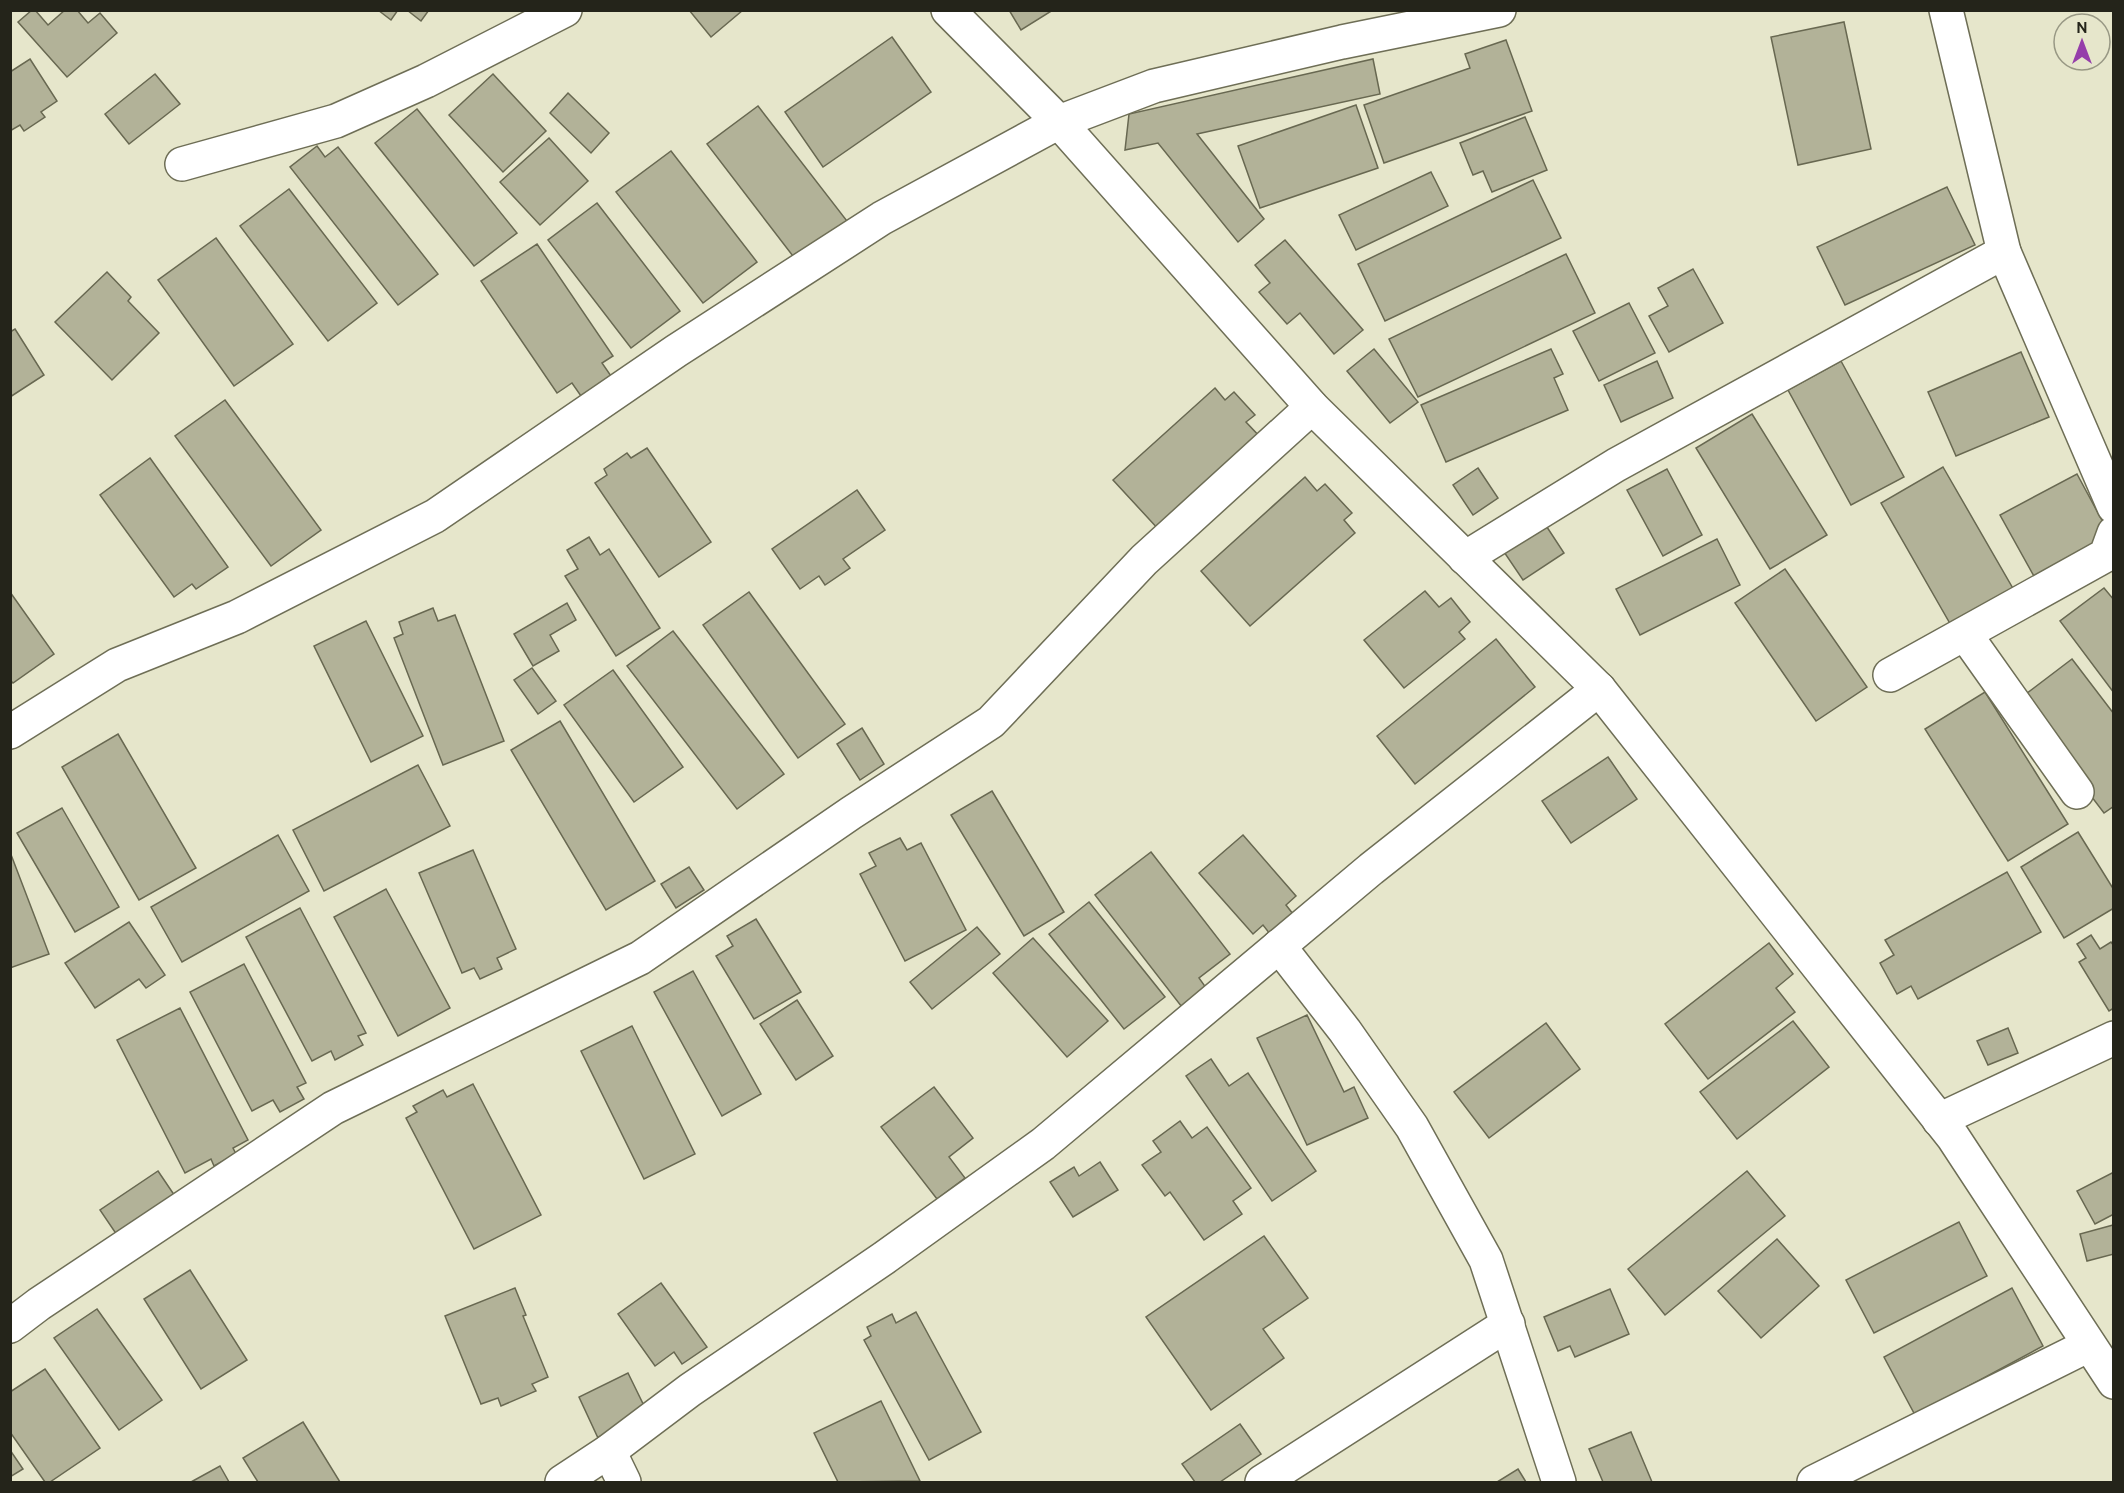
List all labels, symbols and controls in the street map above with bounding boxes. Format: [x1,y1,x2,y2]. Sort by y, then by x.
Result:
north arrow [2052,12,2112,72]
text: N [2076,18,2088,37]

